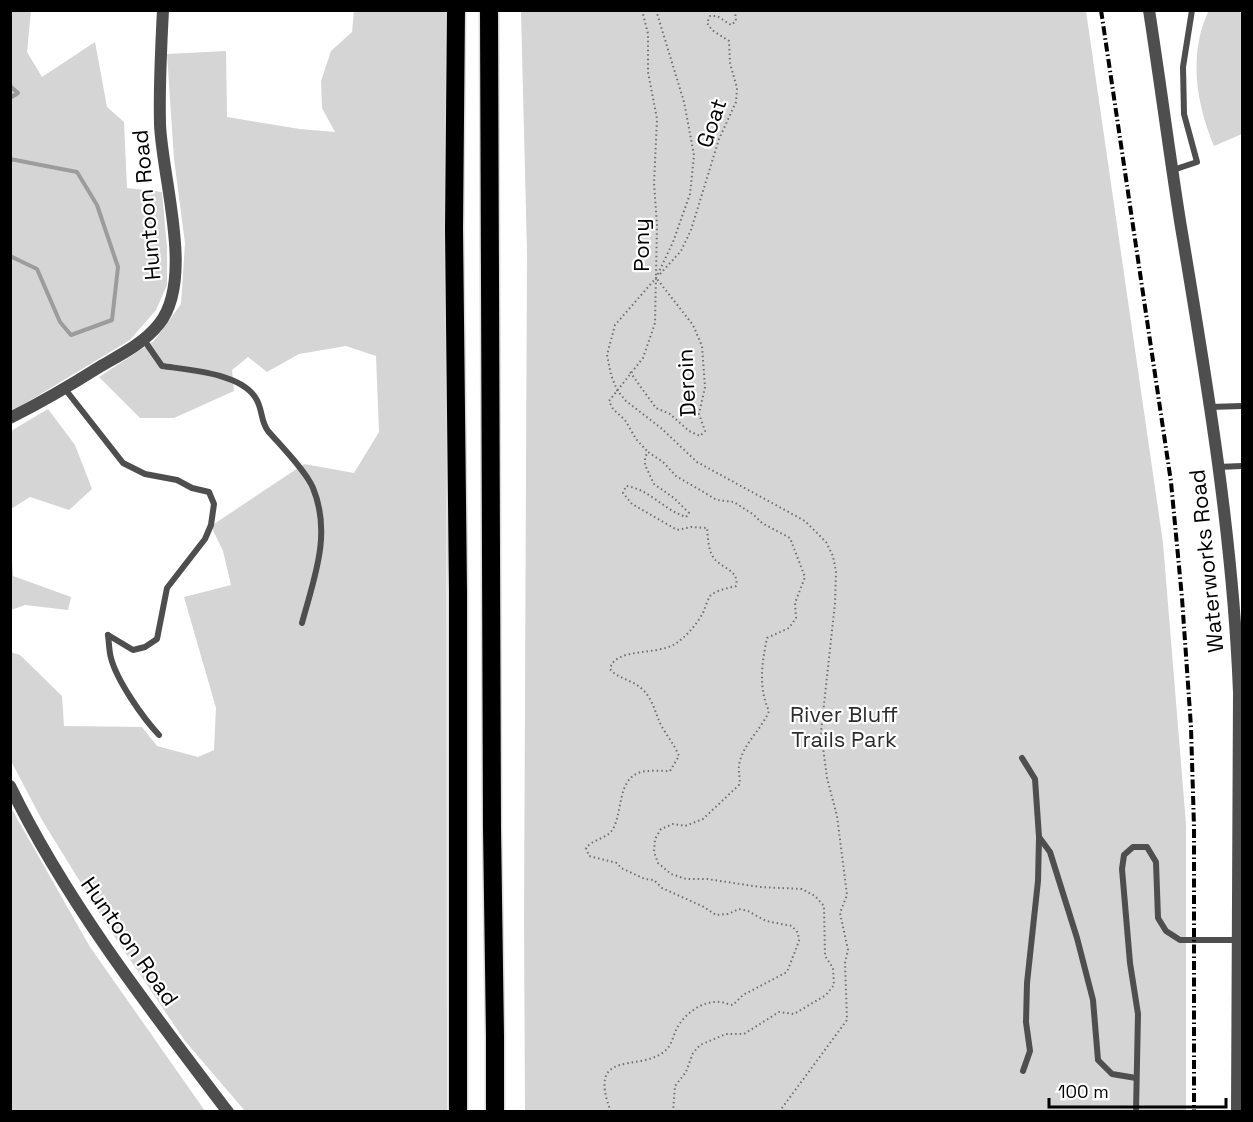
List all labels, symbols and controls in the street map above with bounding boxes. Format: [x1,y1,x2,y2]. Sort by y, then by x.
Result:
street label: Goat [690,95,732,151]
street label: Huntoon Road [125,128,167,282]
street label: Pony [627,218,655,272]
street label: Deroin [670,348,702,418]
street label: Waterworks Road [1182,468,1230,654]
park label: River Bluff Trails Park [790,700,898,753]
street label: Huntoon Road [75,871,185,1011]
scale bar [1049,1071,1226,1109]
text: 100 m [1058,1080,1109,1103]

